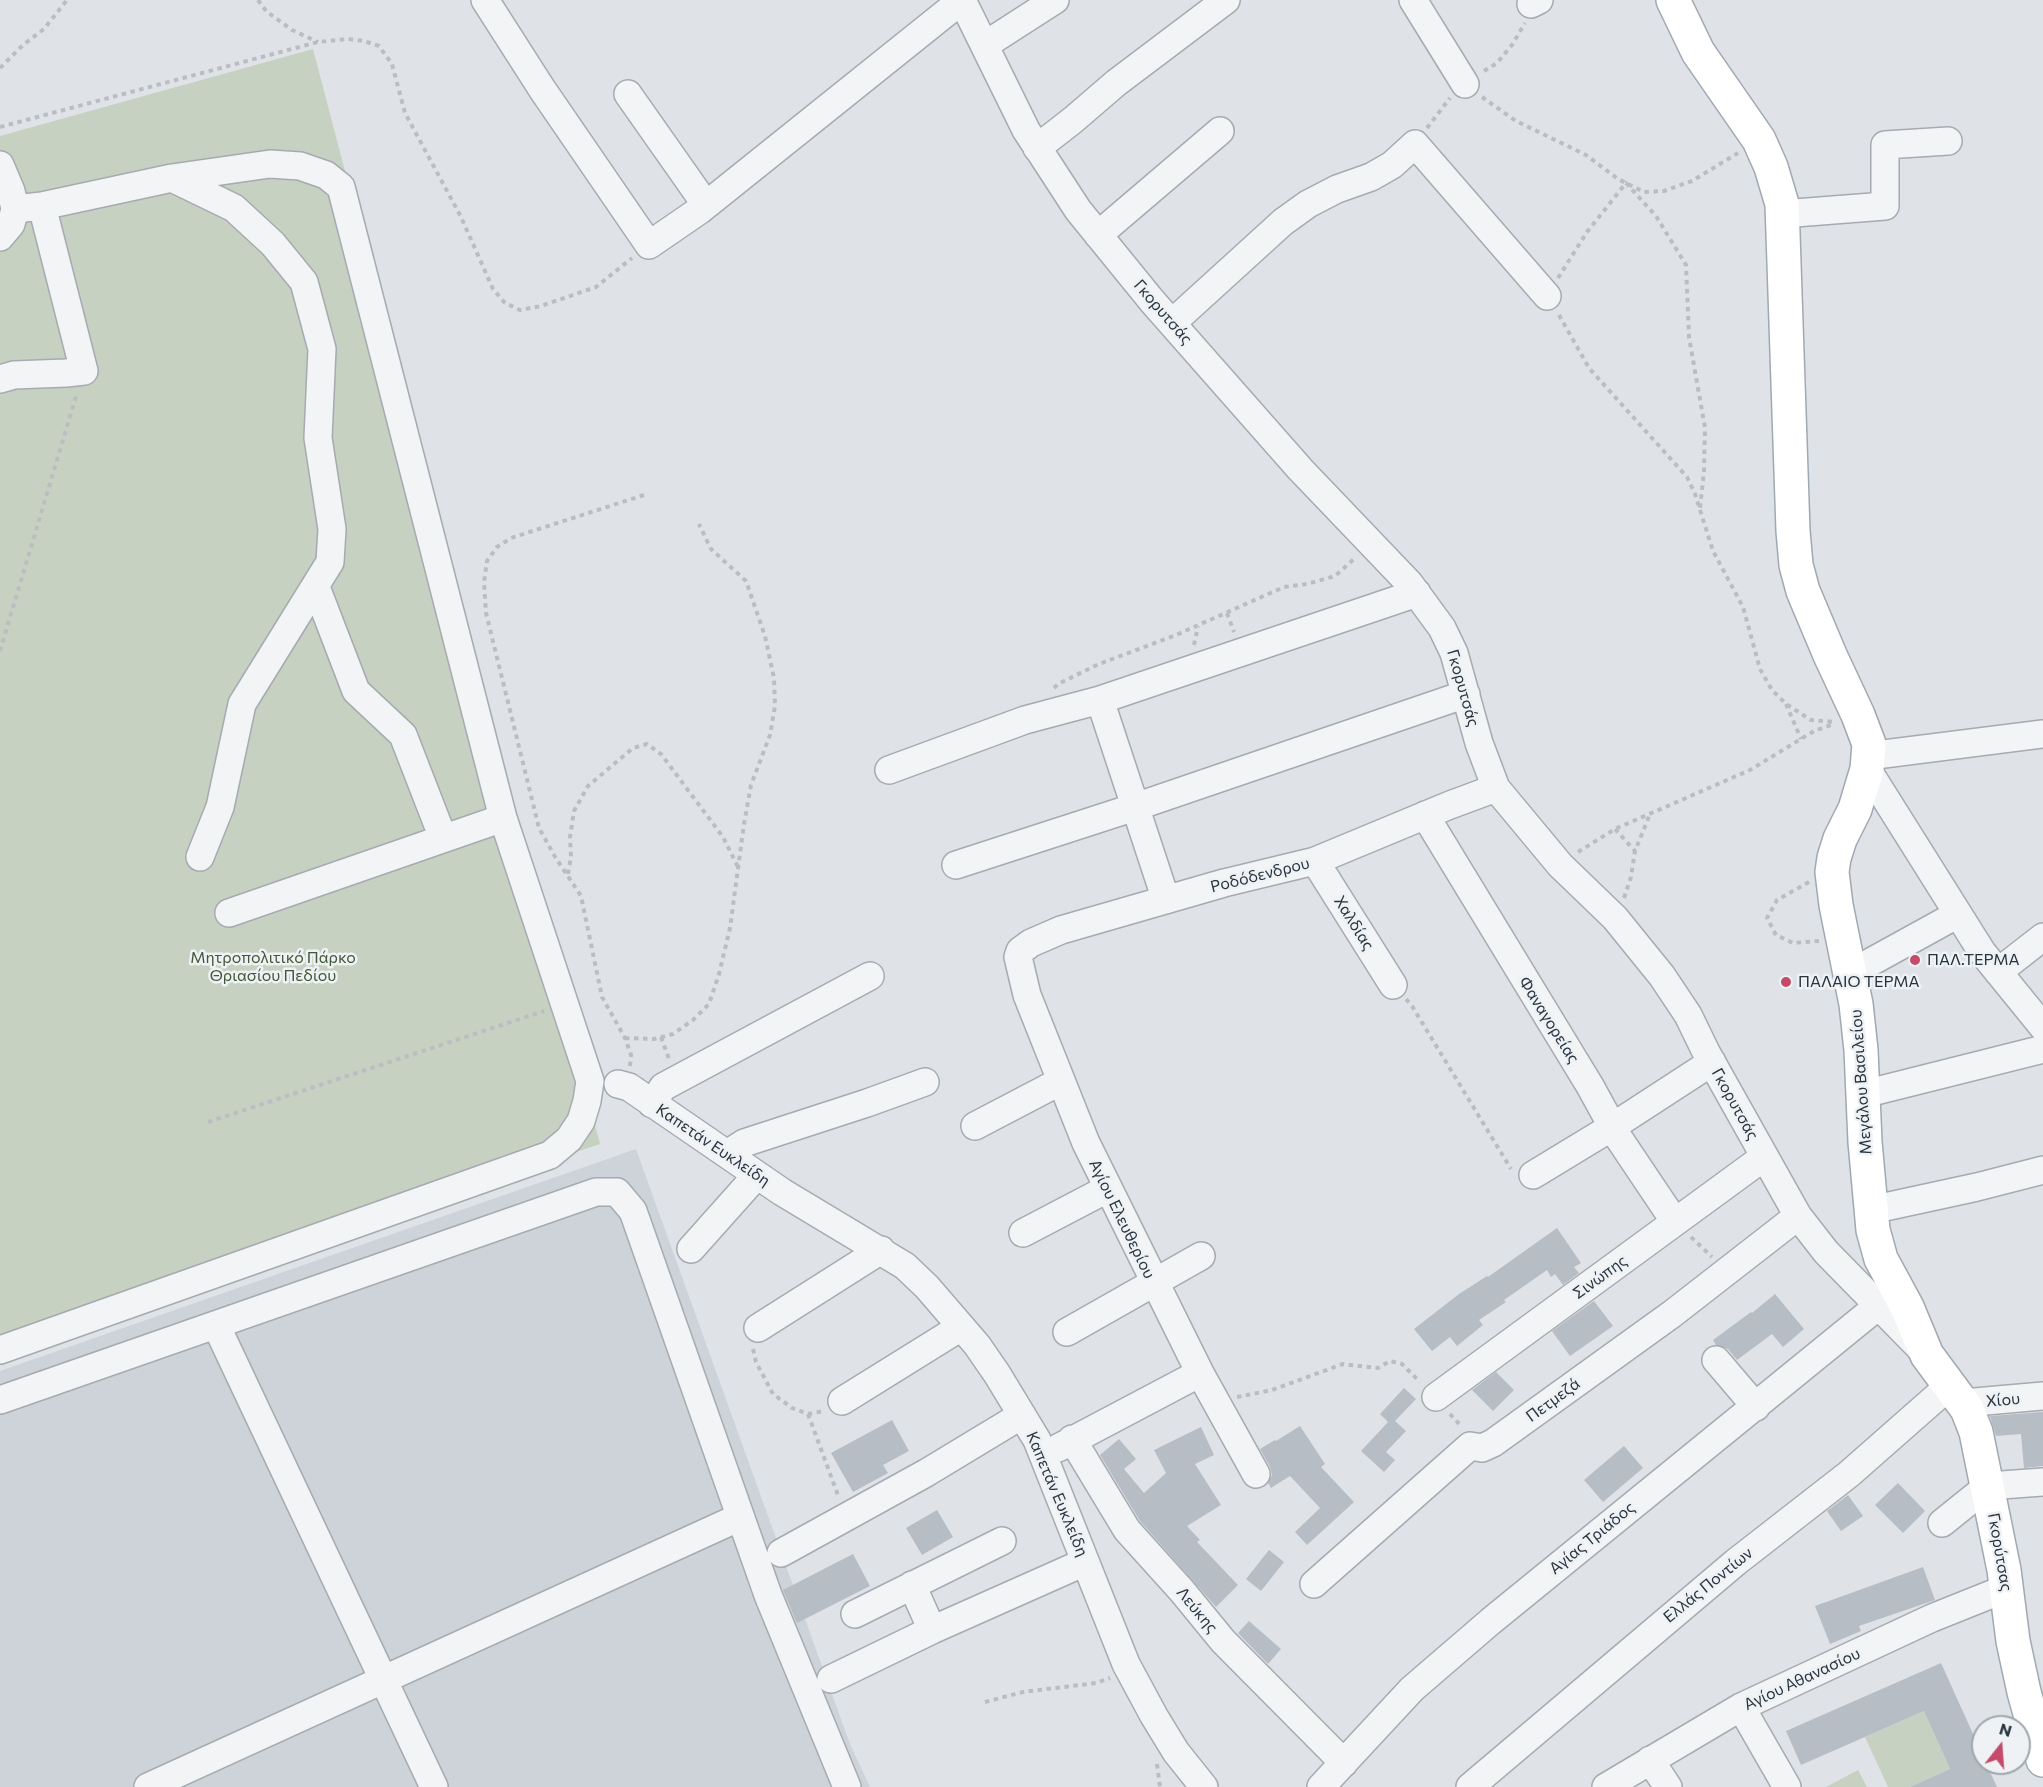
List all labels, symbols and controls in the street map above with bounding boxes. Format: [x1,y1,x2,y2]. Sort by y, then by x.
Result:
street label: Γκορυτσάς [1130,276,1196,348]
street label: Γκορυτσάς [1443,647,1483,729]
street label: Ροδόδενδρου [1208,853,1312,897]
street label: Χαλδίας [1330,892,1378,954]
park label: Μητροπολιτικό Πάρκο Θριασίου Πεδίου [190,948,356,986]
place label: ΠΑΛ.ΤΕΡΜΑ [1927,950,2020,970]
marker: ΠΑΛ.ΤΕΡΜΑ [1908,953,1922,967]
place label: ΠΑΛΑΙΟ ΤΕΡΜΑ [1798,972,1920,992]
street label: Φαναγορείας [1515,973,1583,1067]
marker: ΠΑΛΑΙΟ ΤΕΡΜΑ [1779,975,1793,989]
street label: Μεγάλου Βασιλείου [1846,1009,1876,1155]
street label: Γκορυτσάς [1707,1065,1763,1143]
street label: Καπετάν Ευκλείδη [652,1100,774,1190]
street label: Αγίου Ελευθερίου [1085,1156,1159,1282]
street label: Σινώπης [1569,1251,1631,1303]
street label: Πετμεζά [1522,1374,1584,1426]
street label: Χίου [1985,1389,2021,1411]
street label: Καπετάν Ευκλείδη [1022,1429,1092,1559]
street label: Αγίας Τριάδος [1545,1498,1639,1578]
street label: Γκορύτσας [1984,1511,2016,1593]
street label: Ελλάς Ποντίων [1660,1543,1756,1627]
street label: Λεύκης [1172,1583,1222,1637]
street label: Αγίου Αθανασίου [1741,1644,1863,1714]
north arrow [1971,1715,2031,1775]
text: N [1997,1718,2014,1740]

